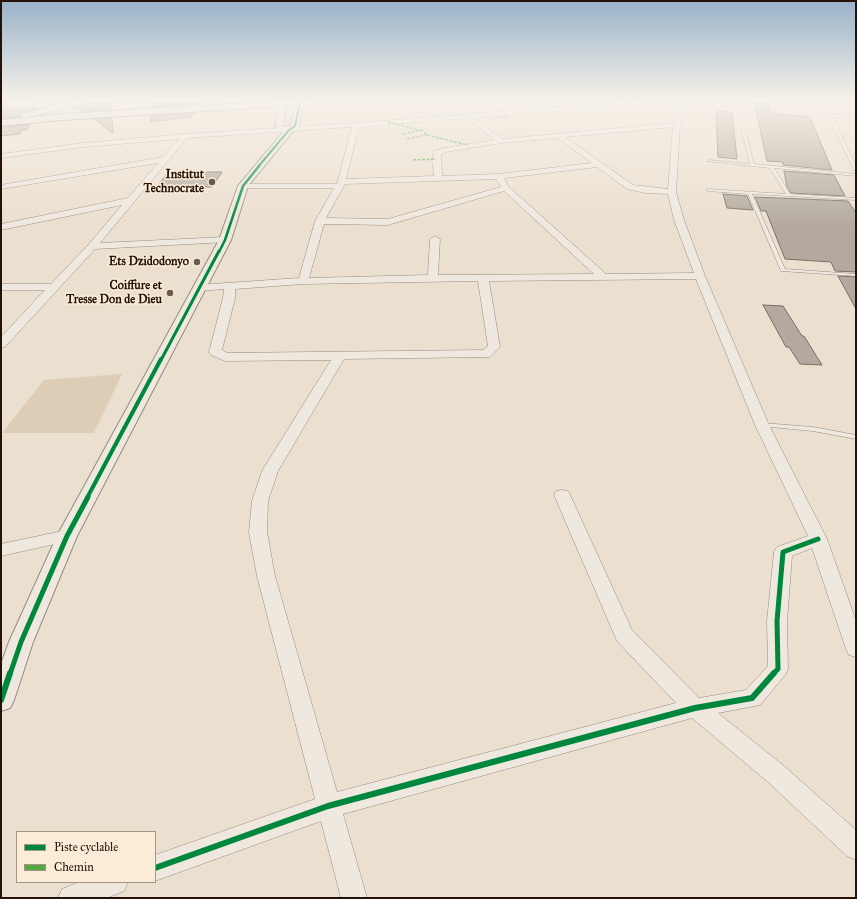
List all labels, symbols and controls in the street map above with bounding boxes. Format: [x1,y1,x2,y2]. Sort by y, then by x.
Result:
place label: Institut Technocrate [144,168,204,196]
marker: Institut Technocrate [207,177,217,187]
place label: Ets Dzidodonyo [109,255,189,269]
marker: Ets Dzidodonyo [192,257,202,267]
place label: Coiffure et Tresse Don de Dieu [66,279,162,307]
marker: Coiffure et Tresse Don de Dieu [165,288,175,298]
legend [16,831,156,883]
text: Piste cyclable [54,840,118,854]
text: Chemin [54,860,94,874]

